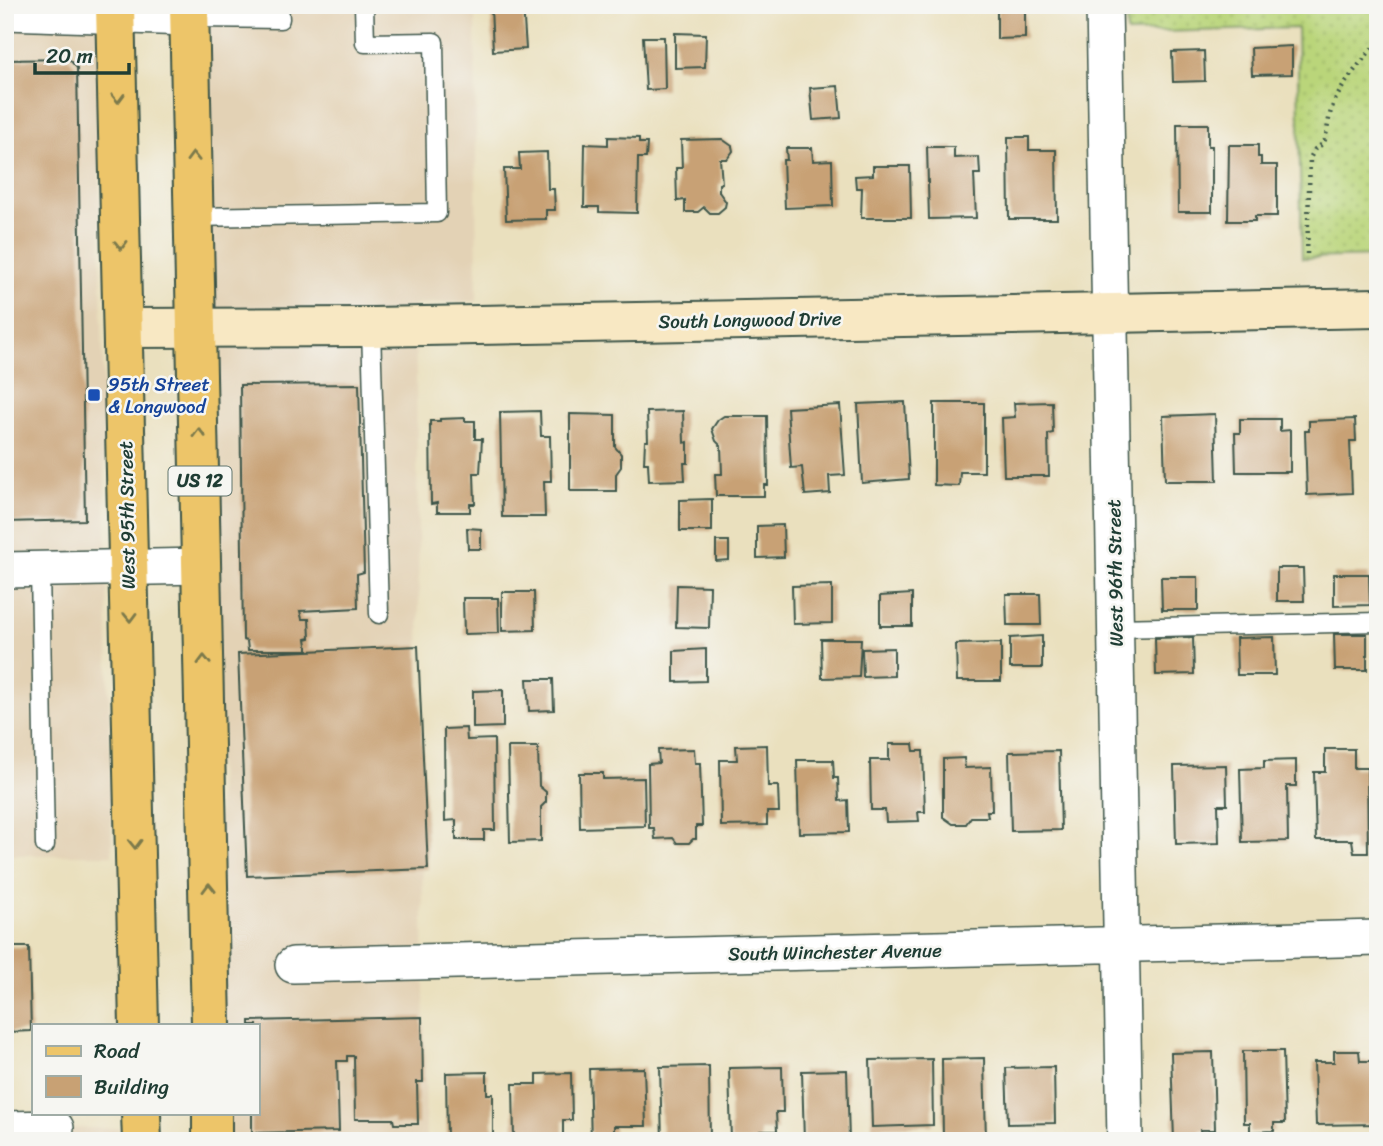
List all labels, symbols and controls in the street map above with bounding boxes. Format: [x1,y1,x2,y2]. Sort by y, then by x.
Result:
scale bar [35,32,130,76]
text: 20 m [46,37,93,75]
one-way arrow [110,93,126,104]
one-way arrow [185,151,200,162]
one-way arrow [113,241,129,251]
street label: South Longwood Drive [658,302,842,338]
place label: 95th Street & Longwood [108,368,210,423]
marker: 95th Street & Longwood [86,387,102,403]
one-way arrow [191,427,207,438]
street label: West 95th Street [109,441,145,589]
road number: US 12 [168,466,232,495]
street label: West 96th Street [1097,499,1133,647]
one-way arrow [122,612,137,623]
one-way arrow [196,655,211,666]
one-way arrow [127,839,143,850]
one-way arrow [201,882,216,893]
street label: South Winchester Avenue [728,934,942,970]
legend [32,1024,259,1114]
text: Road [94,1032,141,1070]
text: Building [94,1068,170,1106]

